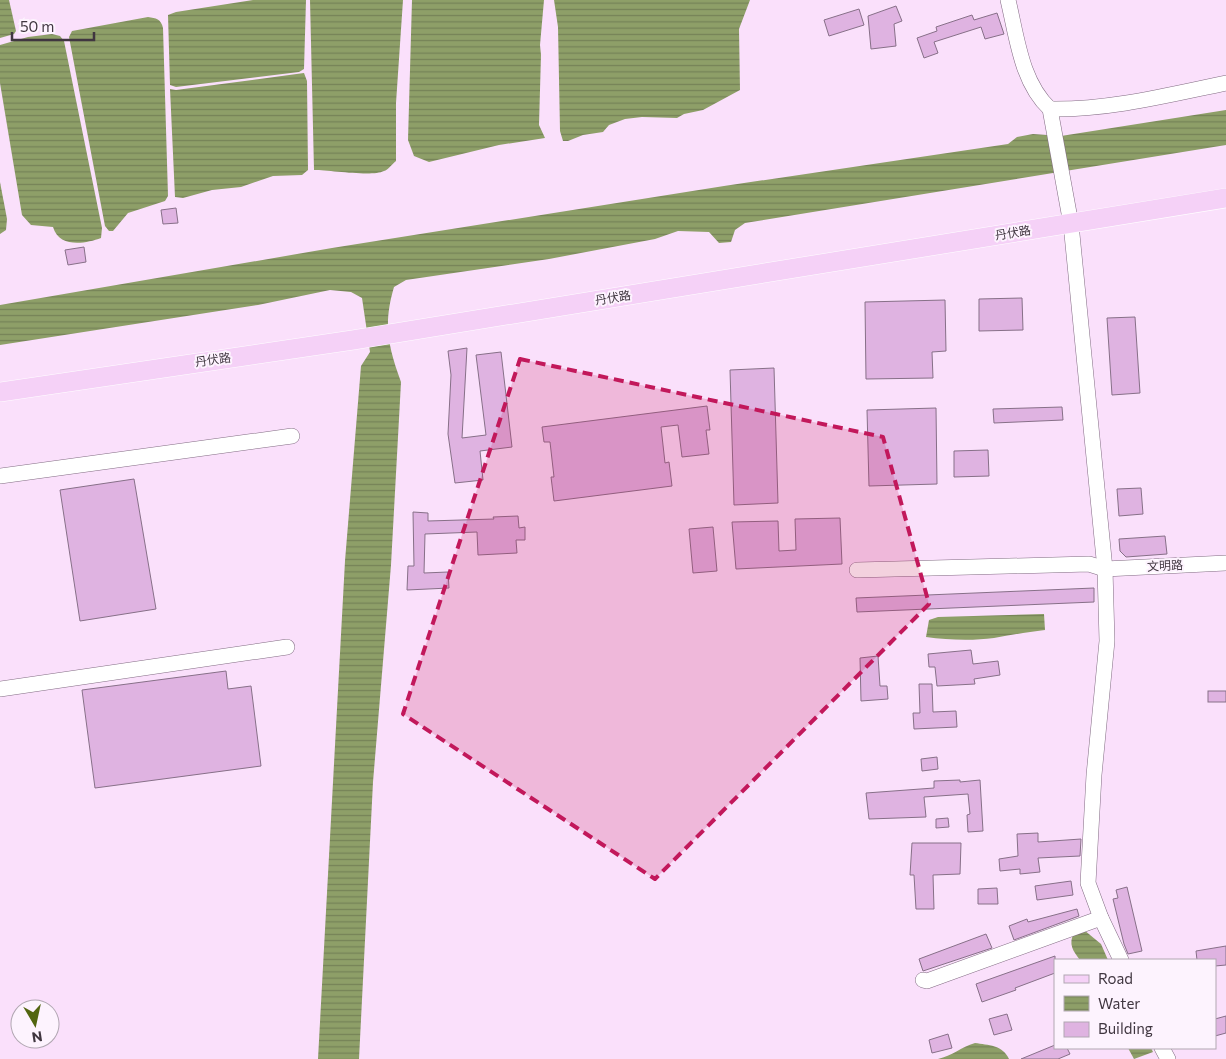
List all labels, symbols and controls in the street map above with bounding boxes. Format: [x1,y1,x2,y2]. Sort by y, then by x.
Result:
scale bar [12,10,95,42]
text: 50 m [20,17,54,35]
street label: 丹伏路 [994,222,1032,242]
street label: 丹伏路 [594,287,632,307]
street label: 丹伏路 [194,350,232,368]
street label: 文明路 [1147,557,1183,573]
legend [1054,959,1216,1049]
text: Road [1098,969,1133,987]
text: Water [1098,994,1140,1012]
north arrow [10,999,60,1049]
text: Building [1098,1019,1153,1037]
text: N [31,1028,44,1047]

